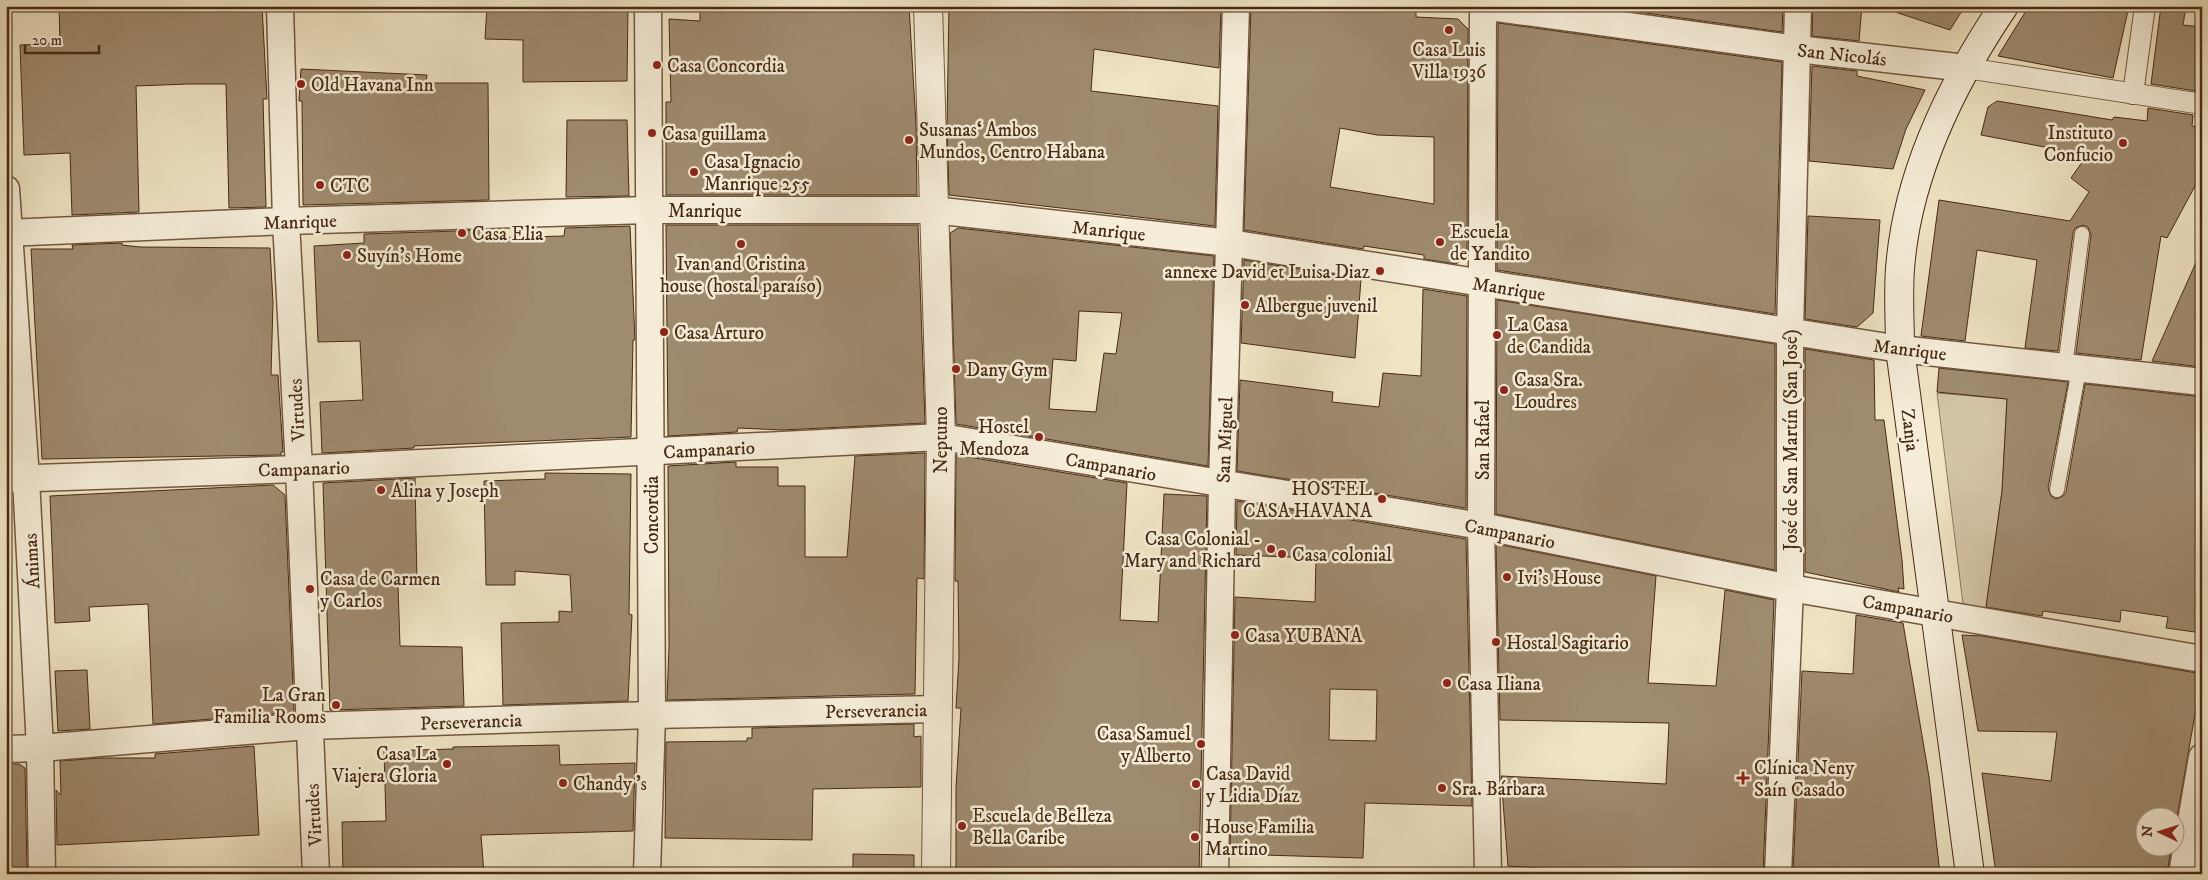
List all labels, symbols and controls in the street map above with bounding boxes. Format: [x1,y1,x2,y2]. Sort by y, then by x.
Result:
scale bar [25,22,99,54]
marker: Casa Luis Villa 1936 [1443,24,1455,36]
text: 20 m [32,31,62,50]
place label: Casa Luis Villa 1936 [1411,39,1487,84]
street label: San Nicolás [1796,39,1888,72]
place label: Casa Concordia [667,55,785,78]
marker: Casa Concordia [651,59,663,71]
place label: Old Havana Inn [311,74,434,97]
marker: Old Havana Inn [295,78,307,90]
place label: Susanas‘ Ambos Mundos, Centro Habana [919,119,1105,164]
place label: Instituto Confucio [2044,122,2113,167]
place label: Casa guillama [662,123,766,146]
marker: Casa guillama [646,127,658,139]
marker: Susanas‘ Ambos Mundos, Centro Habana [903,134,915,146]
marker: Instituto Confucio [2117,137,2129,149]
place label: Casa Ignacio Manrique 255 [704,151,811,197]
marker: Casa Ignacio Manrique 255 [688,166,700,178]
place label: CTC [330,175,370,198]
marker: CTC [314,179,326,191]
street label: Manrique [668,200,742,224]
street label: Manrique [263,210,337,236]
street label: Manrique [1071,216,1147,248]
place label: Escuela de Yandito [1450,221,1530,266]
place label: Casa Elia [472,223,543,246]
marker: Casa Elia [456,227,468,239]
marker: Escuela de Yandito [1434,236,1446,248]
marker: Ivan and Cristina house (hostal paraíso) [735,238,747,250]
place label: Suyín’s Home [357,245,462,268]
marker: Suyín’s Home [341,249,353,261]
place label: Ivan and Cristina house (hostal paraíso) [660,253,822,298]
place label: annexe David et Luisa Diaz [1164,261,1370,284]
marker: annexe David et Luisa Diaz [1374,265,1386,277]
street label: Manrique [1470,272,1547,308]
place label: Albergue juvenil [1255,295,1378,318]
marker: Albergue juvenil [1239,299,1251,311]
place label: La Casa de Candida [1507,314,1591,359]
place label: Casa Arturo [674,322,764,345]
marker: Casa Arturo [658,326,670,338]
marker: La Casa de Candida [1491,329,1503,341]
street label: José de San Martín (San José) [1780,329,1803,553]
street label: Manrique [1872,335,1948,367]
place label: Dany Gym [966,359,1048,382]
marker: Dany Gym [950,363,962,375]
place label: Casa Sra. Loudres [1514,369,1583,414]
street label: Virtudes [284,378,311,443]
marker: Casa Sra. Loudres [1498,384,1510,396]
street label: San Miguel [1212,396,1239,484]
street label: San Rafael [1472,399,1495,480]
street label: Neptuno [930,406,953,474]
street label: Zanja [1895,408,1924,453]
place label: Hostel Mendoza [959,416,1029,461]
marker: Hostel Mendoza [1033,431,1045,443]
street label: Campanario [663,437,756,464]
street label: Campanario [1064,448,1158,487]
street label: Campanario [258,456,350,483]
street label: Concordia [641,476,664,554]
place label: HOSTEL CASA HAVANA [1243,478,1373,523]
place label: Alina y Joseph [391,480,499,503]
marker: Alina y Joseph [375,484,387,496]
marker: HOSTEL CASA HAVANA [1376,493,1388,505]
street label: Campanario [1462,514,1557,555]
place label: Casa Colonial - Mary and Richard [1124,528,1262,573]
street label: Ánimas [18,533,45,589]
marker: Casa Colonial - Mary and Richard [1265,543,1277,555]
place label: Casa colonial [1292,544,1392,567]
marker: Casa colonial [1276,548,1288,560]
place label: Ivi's House [1517,567,1601,590]
place label: Casa de Carmen y Carlos [320,568,440,613]
marker: Ivi's House [1501,571,1513,583]
marker: Casa de Carmen y Carlos [304,583,316,595]
street label: Campanario [1861,590,1955,629]
place label: Casa YUBANA [1245,625,1363,648]
marker: Casa YUBANA [1229,629,1241,641]
place label: Hostal Sagitario [1506,632,1629,655]
marker: Hostal Sagitario [1490,636,1502,648]
place label: Casa Iliana [1457,673,1541,696]
marker: Casa Iliana [1441,677,1453,689]
place label: La Gran Familia Rooms [213,684,326,729]
marker: La Gran Familia Rooms [330,699,342,711]
street label: Perseverancia [825,699,927,724]
street label: Perseverancia [420,709,523,736]
place label: Casa Samuel y Alberto [1097,723,1191,768]
marker: Casa Samuel y Alberto [1195,738,1207,750]
place label: Casa La Viajera Gloria [331,743,437,788]
place label: Clínica Neny Saín Casado [1754,757,1855,802]
marker: Casa La Viajera Gloria [441,758,453,770]
place label: Casa David y Lidia Díaz [1206,763,1300,808]
marker: Clínica Neny Saín Casado [1736,771,1750,785]
place label: Chandy 's [573,773,647,796]
marker: Chandy 's [557,777,569,789]
marker: Casa David y Lidia Díaz [1190,778,1202,790]
place label: Sra. Bárbara [1452,778,1545,801]
marker: Sra. Bárbara [1436,782,1448,794]
street label: Virtudes [301,783,328,848]
place label: Escuela de Belleza Bella Caribe [972,805,1112,850]
north arrow [2136,808,2186,858]
place label: House Familia Martino [1205,816,1314,861]
marker: Escuela de Belleza Bella Caribe [956,820,968,832]
text: N [2139,824,2157,838]
marker: House Familia Martino [1189,831,1201,843]

